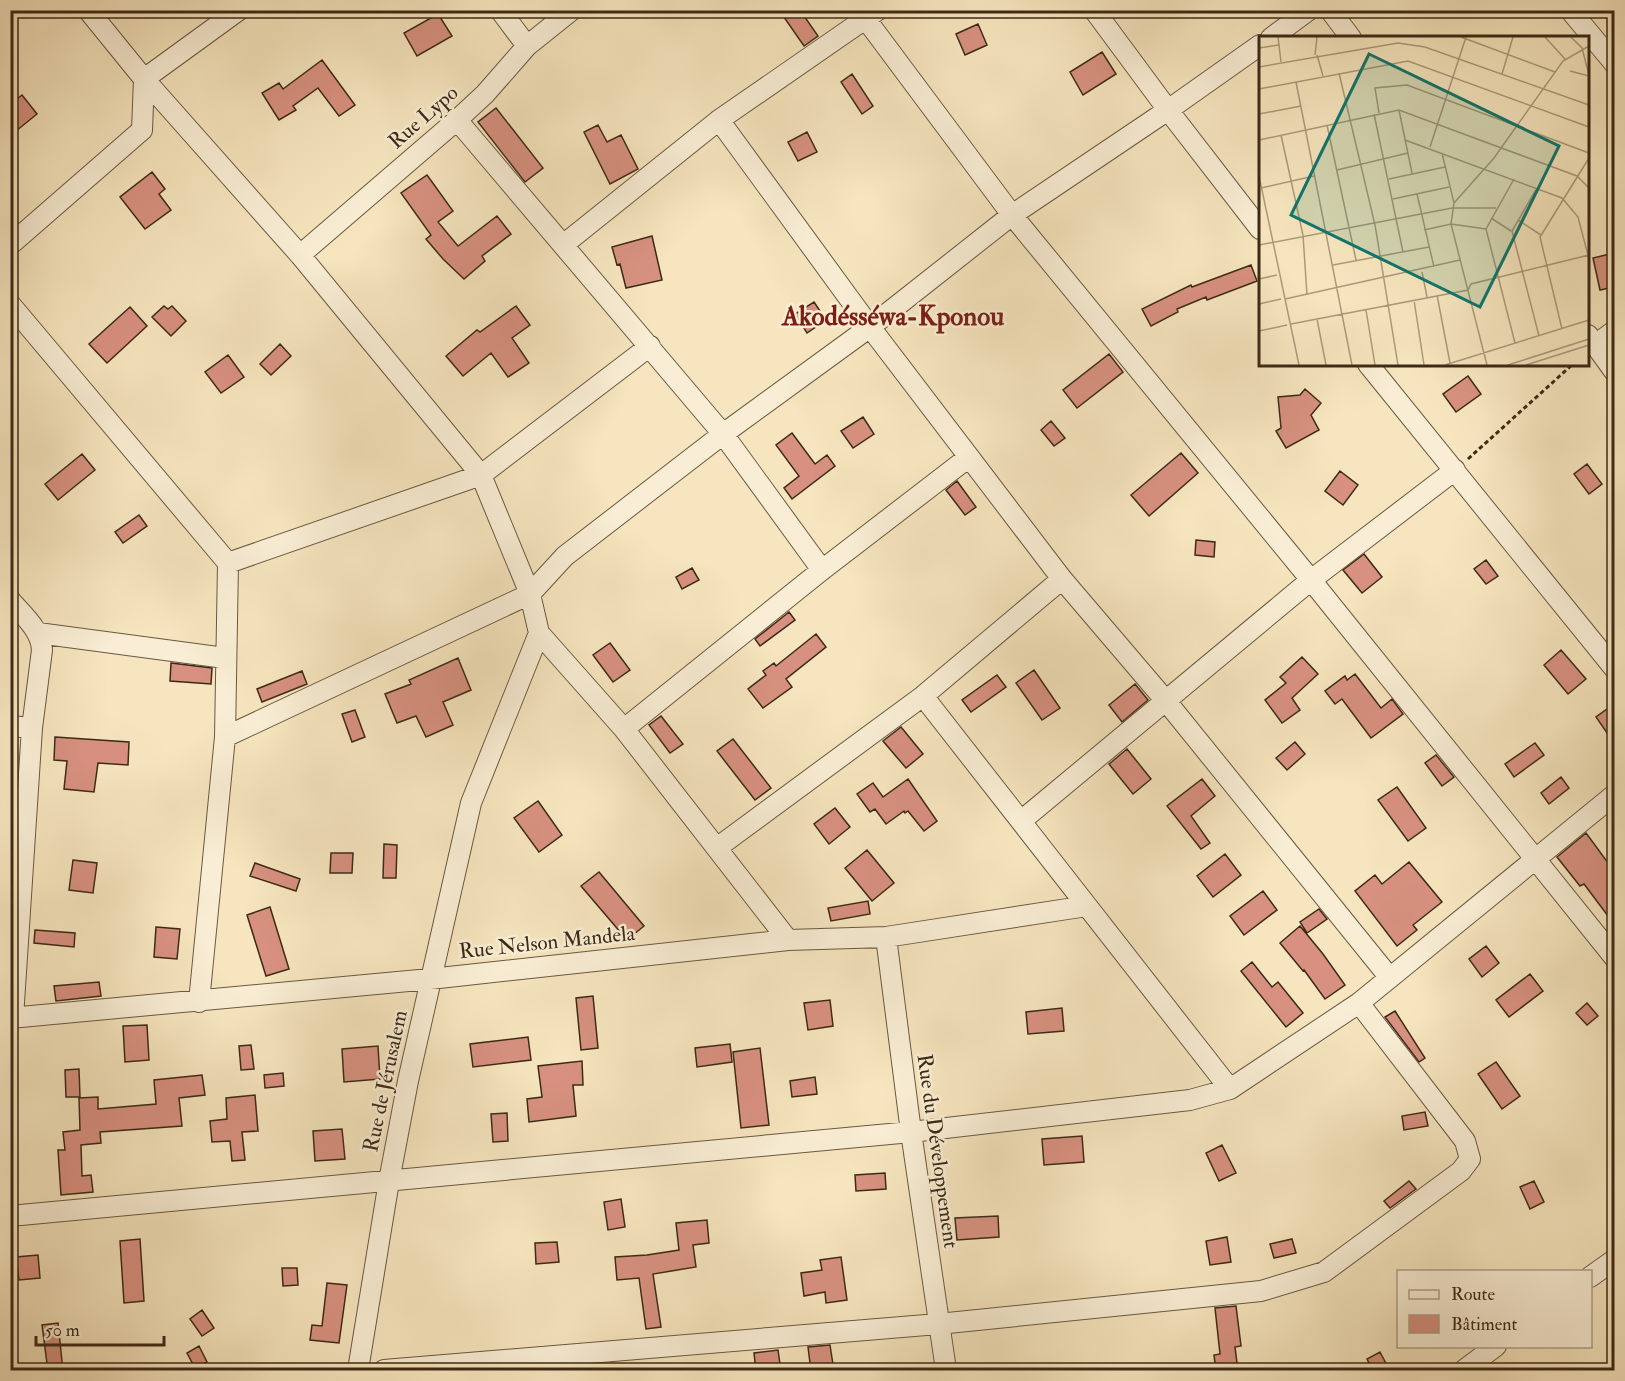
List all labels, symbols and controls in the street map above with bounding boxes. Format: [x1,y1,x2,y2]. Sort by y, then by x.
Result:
inset map [1259,36,1589,366]
street label: Rue Lypo [383,80,464,155]
district label: Akodésséwa-Kponou [781,300,1004,334]
street label: Rue Nelson Mandela [458,920,637,965]
street label: Rue de Jérusalem [357,1008,414,1154]
street label: Rue du Développement [911,1052,965,1250]
legend [1397,1270,1592,1348]
text: Route [1451,1283,1495,1306]
scale bar [36,1309,164,1347]
text: Bâtiment [1451,1313,1517,1336]
text: 50 m [45,1319,80,1342]

